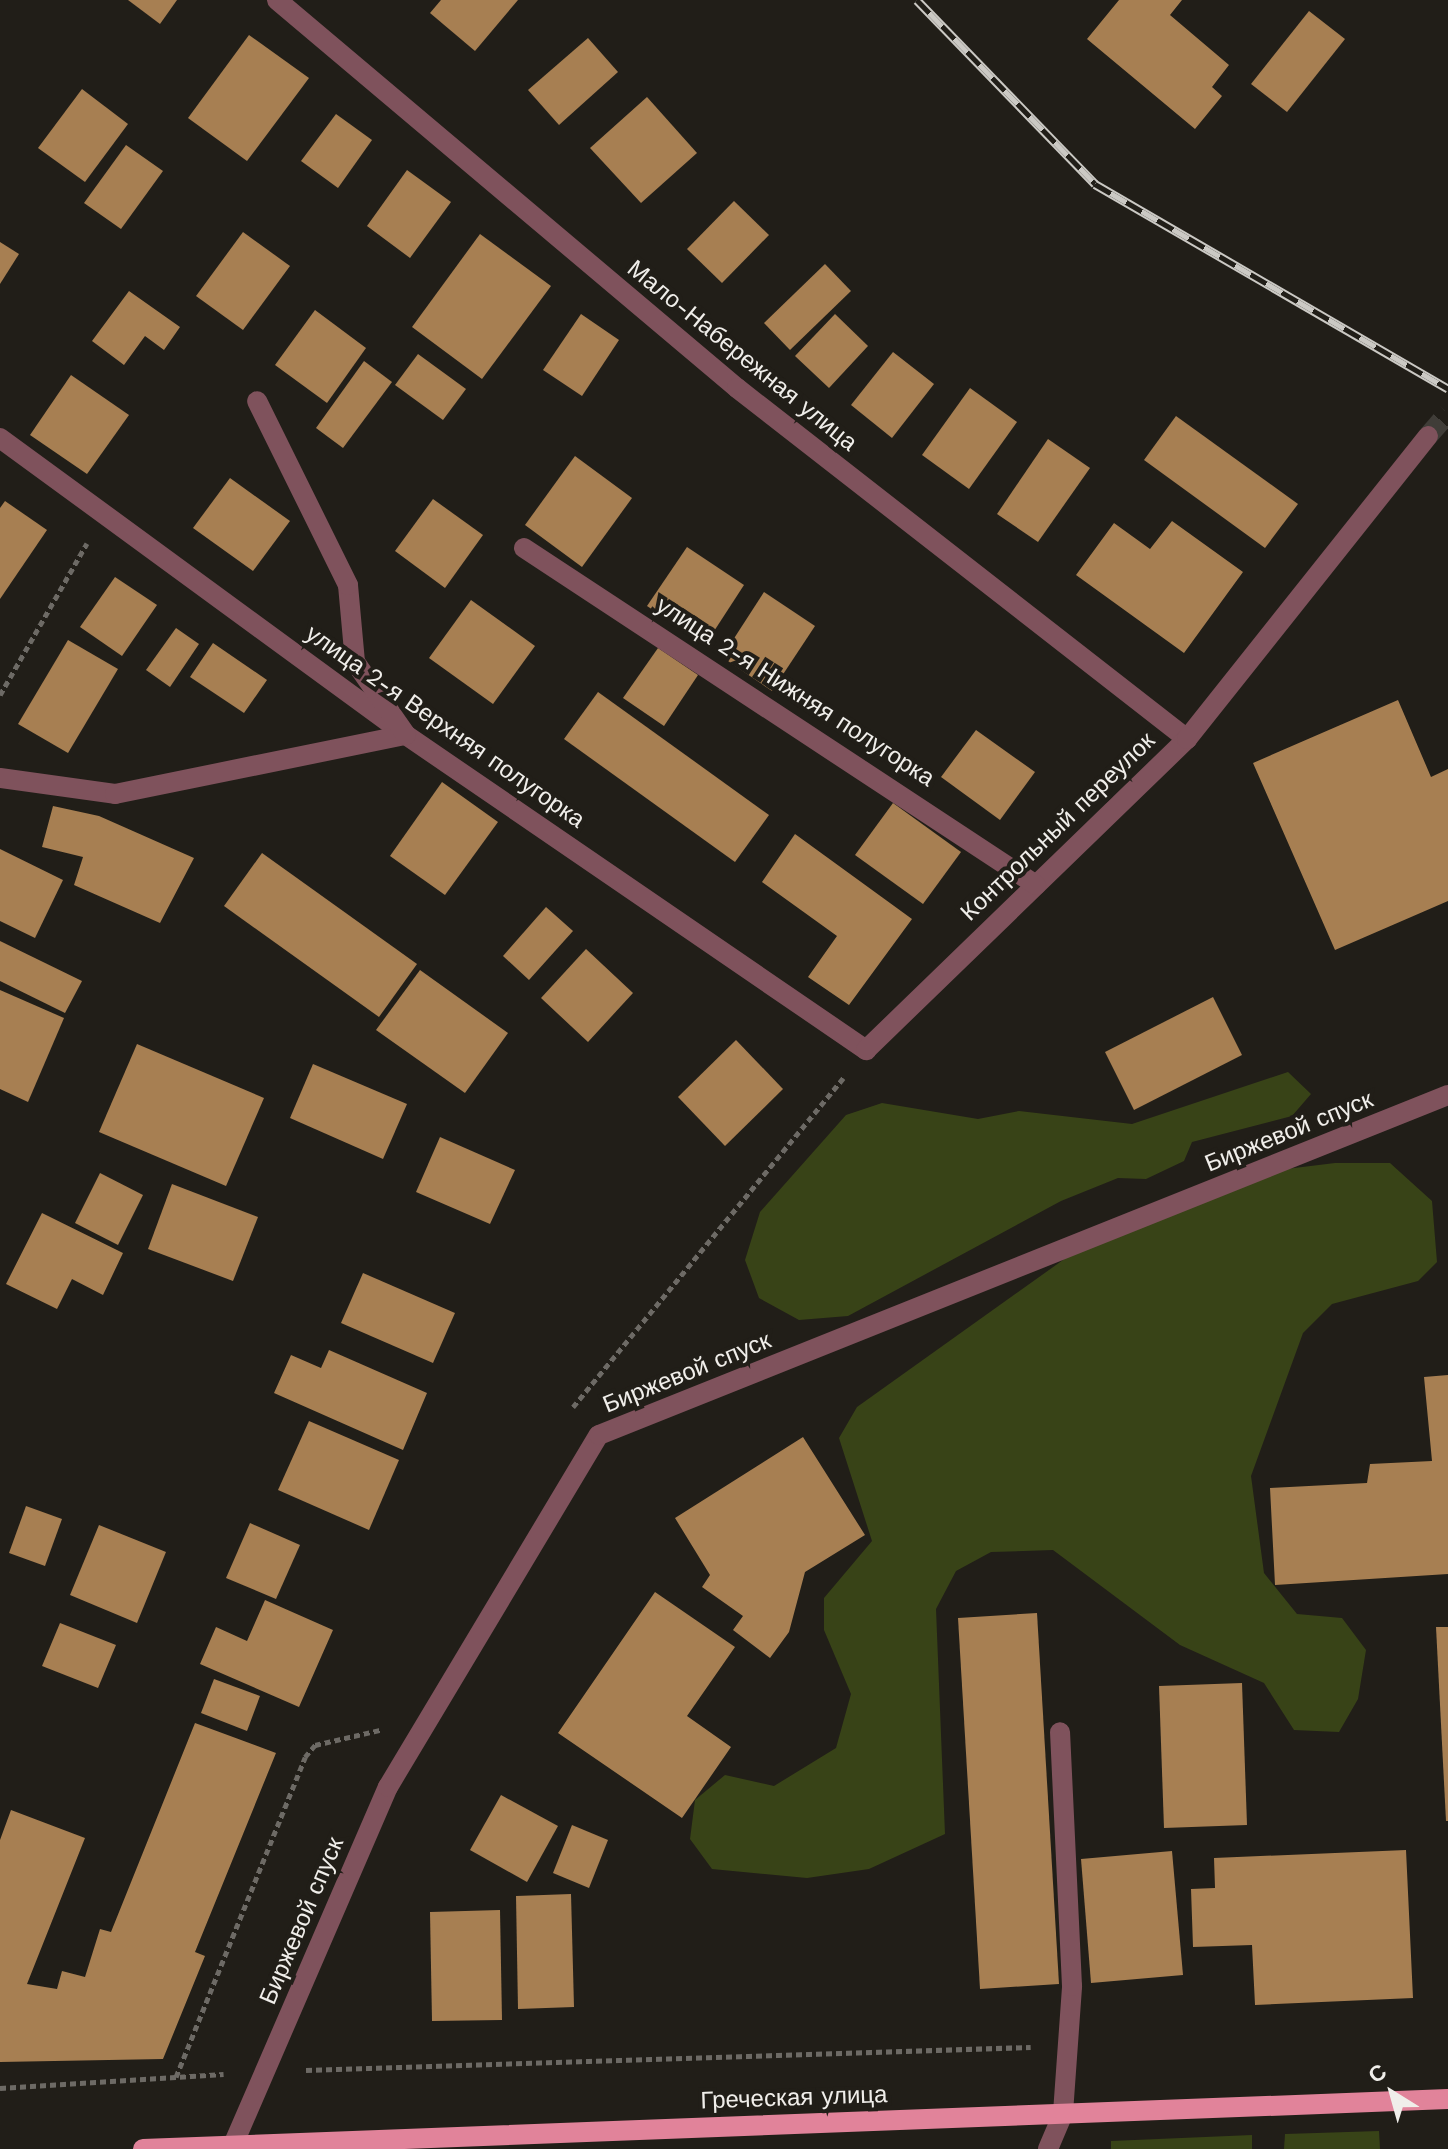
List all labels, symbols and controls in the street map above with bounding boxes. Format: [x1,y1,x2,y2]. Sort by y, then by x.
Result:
street label: Мало-Набережная улица [621,254,863,458]
street label: улица 2-я Нижняя полугорка [650,591,940,793]
street label: улица 2-я Верхняя полугорка [300,619,590,835]
street label: Контрольный переулок [955,727,1161,927]
street label: Биржевой спуск [1201,1085,1377,1179]
street label: Биржевой спуск [599,1326,775,1420]
street label: Биржевой спуск [254,1833,350,2009]
north arrow [1352,2053,1432,2133]
text: С [1363,2059,1391,2088]
street label: Греческая улица [700,2080,888,2116]

